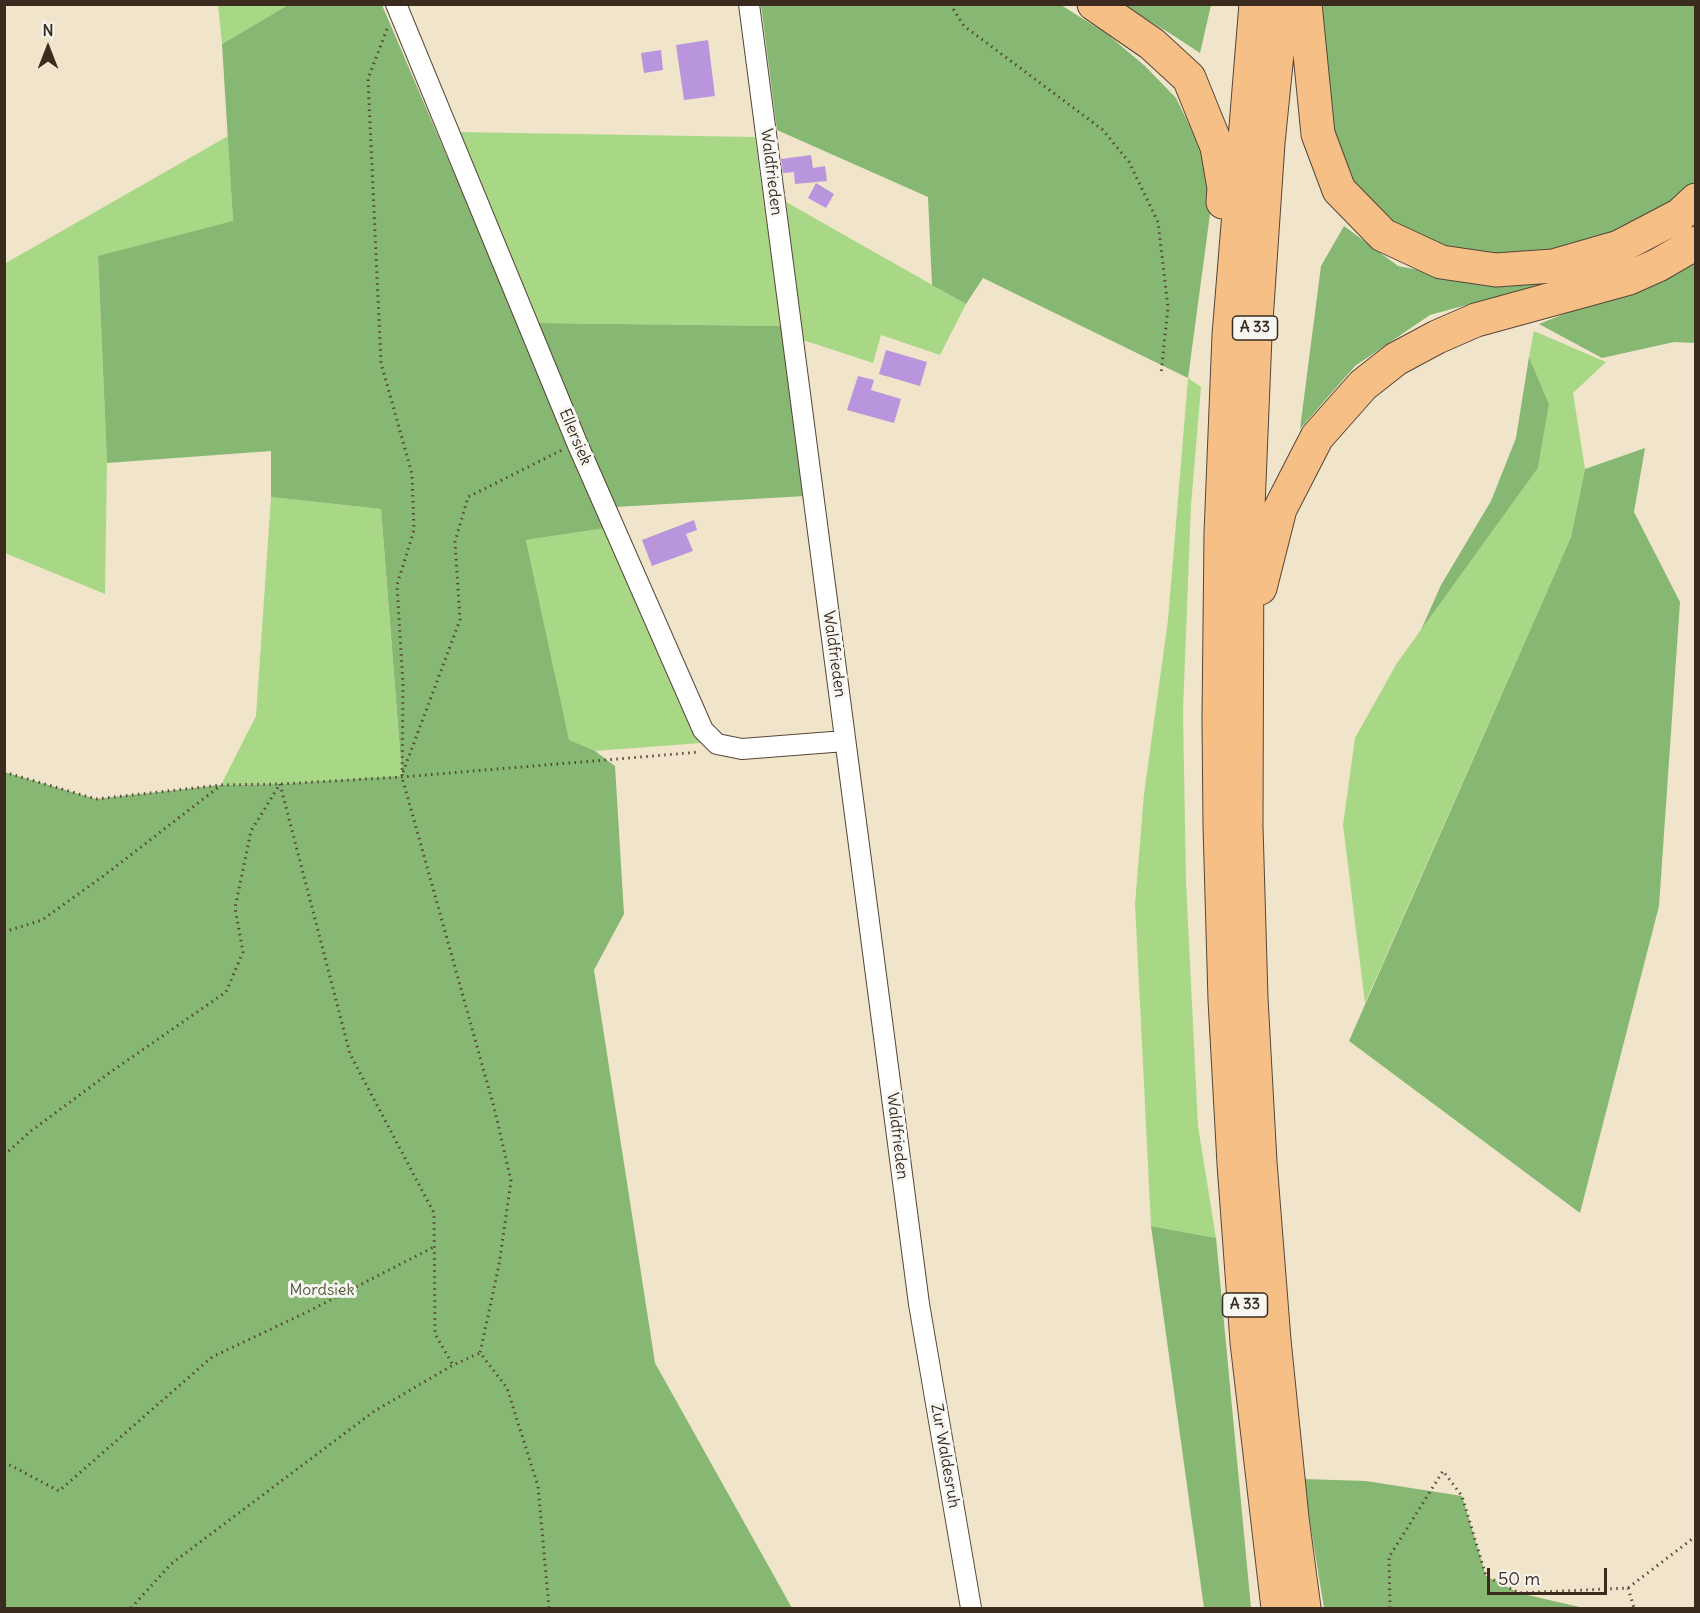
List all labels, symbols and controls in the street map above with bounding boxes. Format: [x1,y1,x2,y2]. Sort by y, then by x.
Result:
north arrow [18,18,78,78]
text: N [42,20,54,40]
street label: Waldfrieden [756,127,786,217]
road number: A 33 [1232,316,1278,340]
street label: Ellersiek [555,406,595,468]
street label: Waldfrieden [818,609,850,699]
street label: Waldfrieden [882,1091,912,1181]
park label: Mordsiek [289,1280,355,1300]
road number: A 33 [1222,1293,1268,1317]
street label: Zur Waldesruh [926,1402,964,1510]
scale bar [1490,1556,1610,1594]
text: 50 m [1498,1567,1540,1590]

